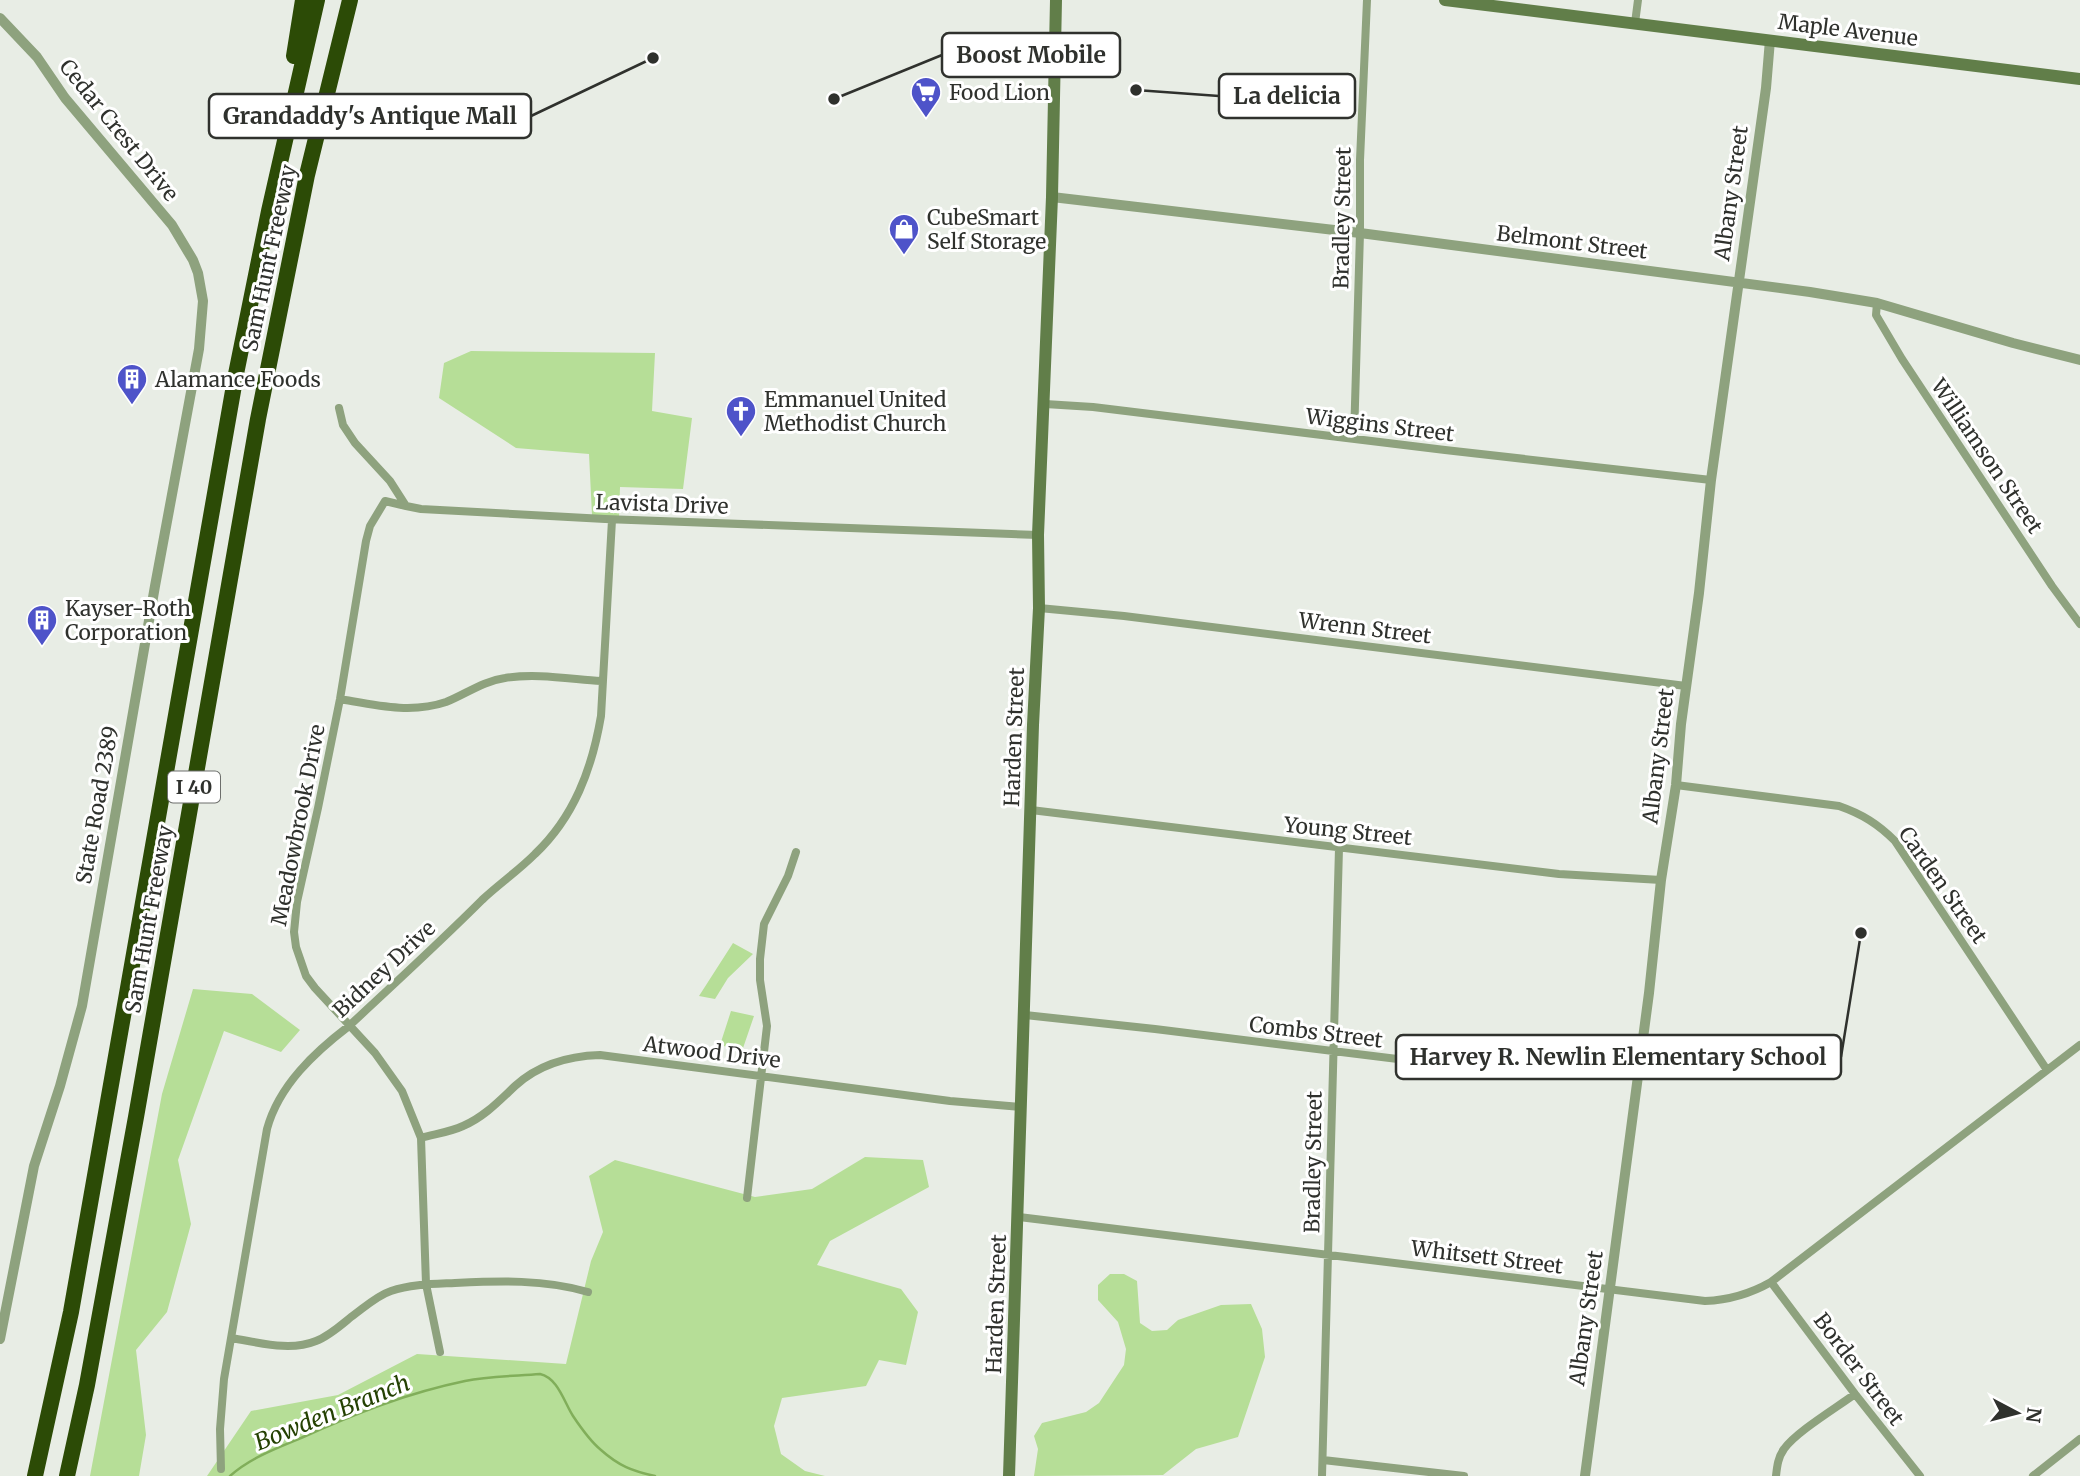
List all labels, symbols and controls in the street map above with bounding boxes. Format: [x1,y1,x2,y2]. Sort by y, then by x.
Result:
street label: Maple Avenue [1777,8,1919,52]
callout: Boost Mobile [942,33,1120,77]
text: Boost Mobile [956,40,1106,69]
street label: Cedar Crest Drive [54,54,185,206]
callout: La delicia [1219,74,1355,118]
supermarket icon: Food Lion [909,75,943,119]
place label: Food Lion [949,79,1050,106]
text: La delicia [1233,81,1341,110]
callout: Grandaddy's Antique Mall [209,94,531,138]
text: Grandaddy's Antique Mall [223,101,518,130]
street label: Albany Street [1708,124,1754,263]
street label: Bradley Street [1327,147,1357,289]
street label: Sam Hunt Freeway [236,161,302,354]
place label: CubeSmart Self Storage [927,204,1046,255]
shop icon: CubeSmart Self Storage [887,212,921,256]
street label: Belmont Street [1495,219,1649,265]
building icon: Alamance Foods [115,362,149,406]
place label: Alamance Foods [154,366,321,393]
street label: Williamson Street [1925,373,2049,539]
place label: Emmanuel United Methodist Church [764,386,947,437]
church icon: Emmanuel United Methodist Church [724,394,758,438]
street label: Wiggins Street [1303,402,1456,447]
street label: Lavista Drive [595,488,729,520]
place label: Kayser-Roth Corporation [65,595,191,646]
building icon: Kayser-Roth Corporation [25,603,59,647]
street label: Wrenn Street [1296,606,1433,650]
street label: Harden Street [998,667,1030,807]
street label: Albany Street [1636,687,1680,826]
street label: Meadowbrook Drive [265,722,331,928]
street label: State Road 2389 [70,724,124,886]
road number: I 40 [168,772,220,802]
street label: Young Street [1282,811,1413,851]
street label: Carden Street [1893,821,1993,949]
street label: Sam Hunt Freeway [119,822,179,1015]
street label: Bidney Drive [327,915,441,1023]
street label: Combs Street [1248,1010,1384,1054]
street label: Atwood Drive [641,1030,782,1074]
callout: Harvey R. Newlin Elementary School [1396,1035,1841,1079]
text: Harvey R. Newlin Elementary School [1410,1042,1827,1071]
street label: Bradley Street [1298,1091,1328,1233]
street label: Harden Street [980,1234,1012,1374]
street label: Whitsett Street [1409,1234,1564,1280]
street label: Albany Street [1563,1249,1609,1388]
street label: Border Street [1808,1307,1910,1431]
water label: Bowden Branch [250,1368,414,1456]
north arrow [1982,1378,2052,1448]
text: N [2021,1406,2047,1424]

